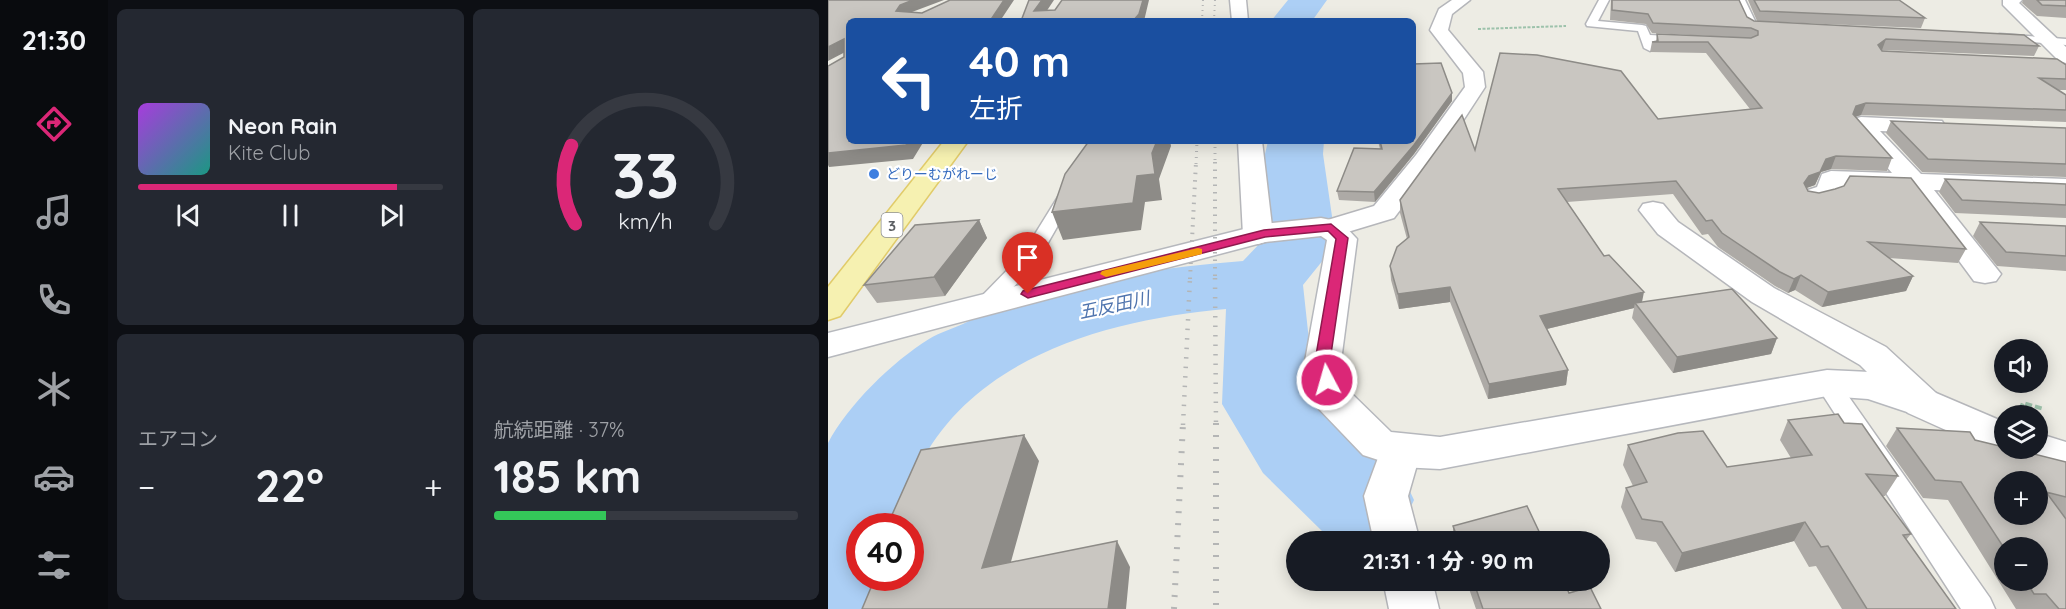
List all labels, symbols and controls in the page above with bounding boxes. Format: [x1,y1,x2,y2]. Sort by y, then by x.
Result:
text: 21:30 [22,23,86,57]
text: 40 m [969,35,1070,88]
icon: left [870,42,948,120]
text: 左折 [969,91,1023,125]
icon: directions [33,103,75,145]
text: Neon Rain [228,112,337,140]
text: 33 [612,136,679,214]
text: Kite Club [228,140,310,165]
place label: どりーむがれーじ [886,165,998,183]
marker: どりーむがれーじ [867,167,881,181]
icon: music [33,191,75,233]
icon: previous [172,199,205,232]
icon: pause [274,199,307,232]
icon: next [375,199,408,232]
text: km/h [619,209,673,235]
road number: 3 [882,213,902,237]
pin [1002,232,1053,294]
icon: arrive [1011,241,1044,274]
icon: phone [33,279,75,321]
water label: 五反田川 [1076,286,1154,324]
map controls [1994,339,2048,591]
button: sound [1994,339,2048,393]
position arrow [1295,348,1359,412]
icon: climate [33,368,75,410]
button: layers [1994,405,2048,459]
text: 航続距離 · 37% [494,417,625,442]
text: エアコン [138,426,218,451]
text: 185 km [494,448,641,504]
icon: car [33,456,75,498]
text: 22° [255,457,324,513]
text: − [138,466,155,507]
text: + [424,466,443,507]
button: + [1994,471,2048,525]
speed limit sign: 40 [846,513,924,591]
button: − [1994,537,2048,591]
icon: filters [33,544,75,586]
text: 21:31 · 1 分 · 90 m [1362,547,1534,575]

